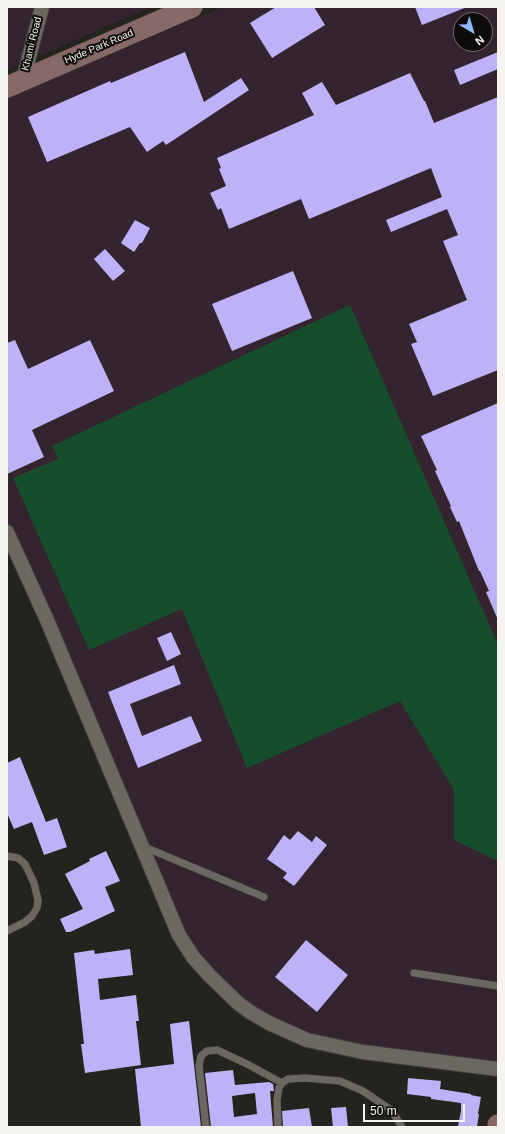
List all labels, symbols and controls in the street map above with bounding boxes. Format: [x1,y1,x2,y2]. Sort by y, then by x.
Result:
north arrow [453,12,493,52]
street label: Khami Road [20,16,44,72]
street label: Hyde Park Road [63,27,135,67]
text: N [473,33,487,48]
scale bar [365,1096,467,1122]
text: 50 m [370,1104,397,1118]

